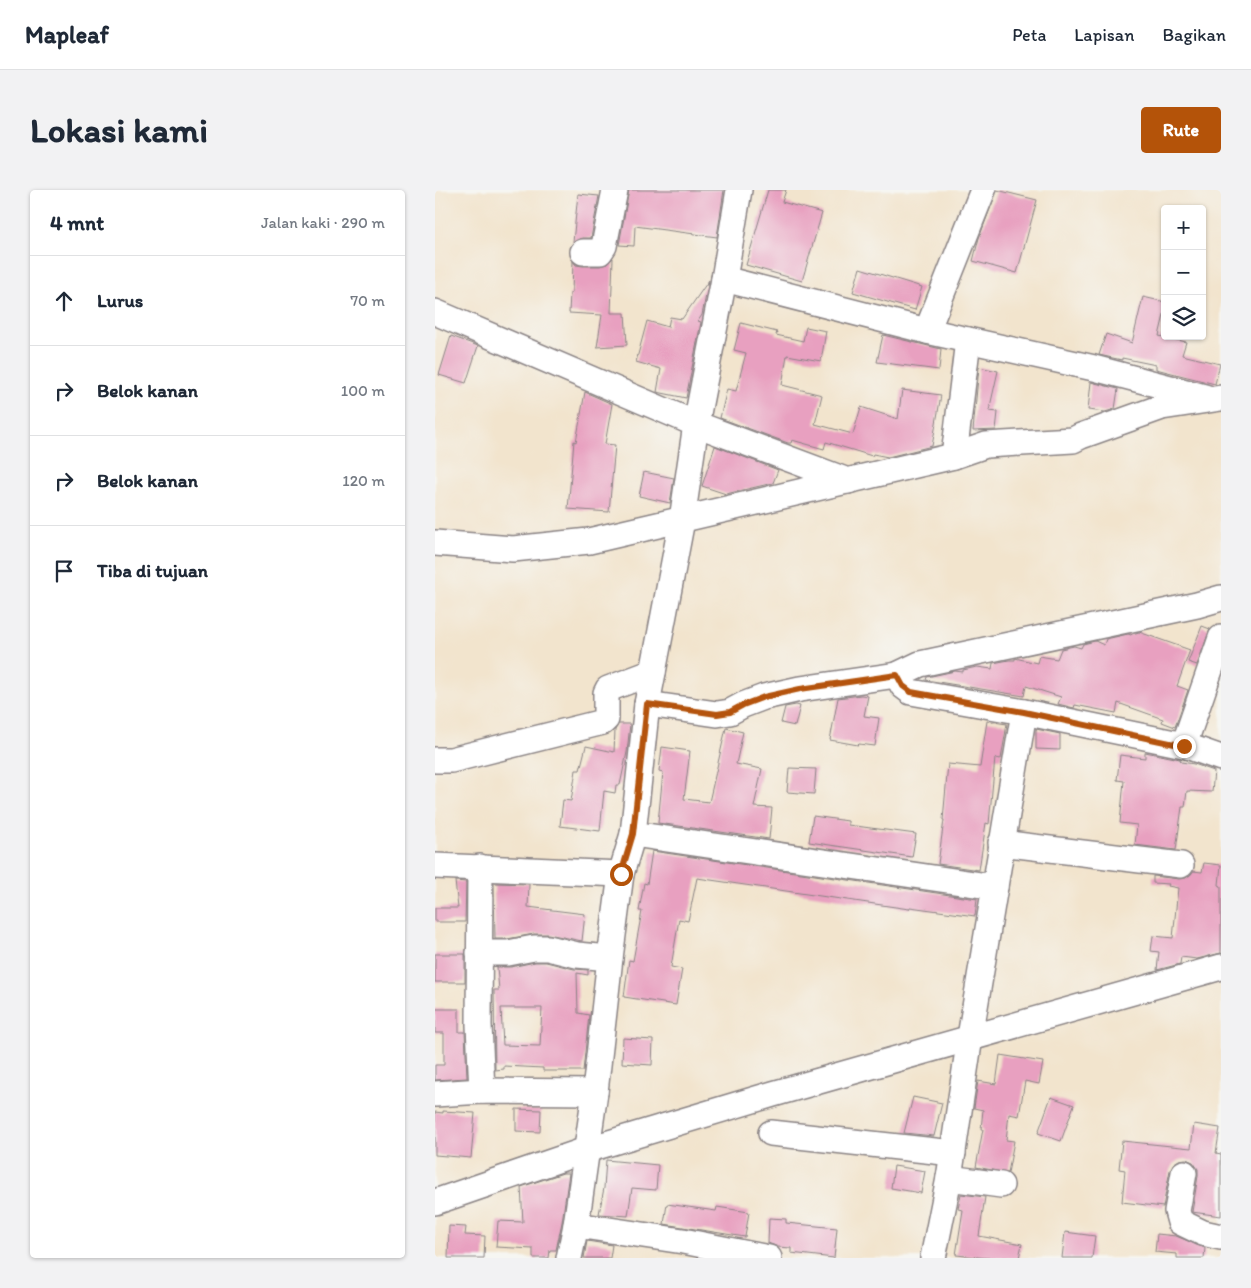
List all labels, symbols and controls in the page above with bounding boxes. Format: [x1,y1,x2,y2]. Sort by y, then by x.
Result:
text: Mapleaf [25,20,109,49]
text: Peta [1012,24,1046,46]
text: Lapisan [1074,24,1134,46]
text: Bagikan [1162,24,1226,46]
button: Rute [1141,107,1221,153]
text: Lokasi kami [30,109,208,151]
map controls [1161,205,1206,340]
button: + [1161,205,1206,250]
text: 4 mnt [50,210,104,235]
text: Jalan kaki · 290 m [261,213,385,232]
button: − [1161,250,1206,295]
icon: ahead [50,287,78,315]
text: Lurus [97,289,143,312]
text: 70 m [350,291,385,310]
button: layers [1161,295,1206,340]
icon: right [50,377,78,405]
text: Belok kanan [97,379,198,402]
text: 100 m [341,381,385,400]
icon: right [50,467,78,495]
text: Belok kanan [97,469,198,492]
text: 120 m [342,471,385,490]
icon: arrive [50,557,78,585]
text: Tiba di tujuan [97,559,208,582]
route end [1173,735,1196,758]
route start [610,863,633,886]

